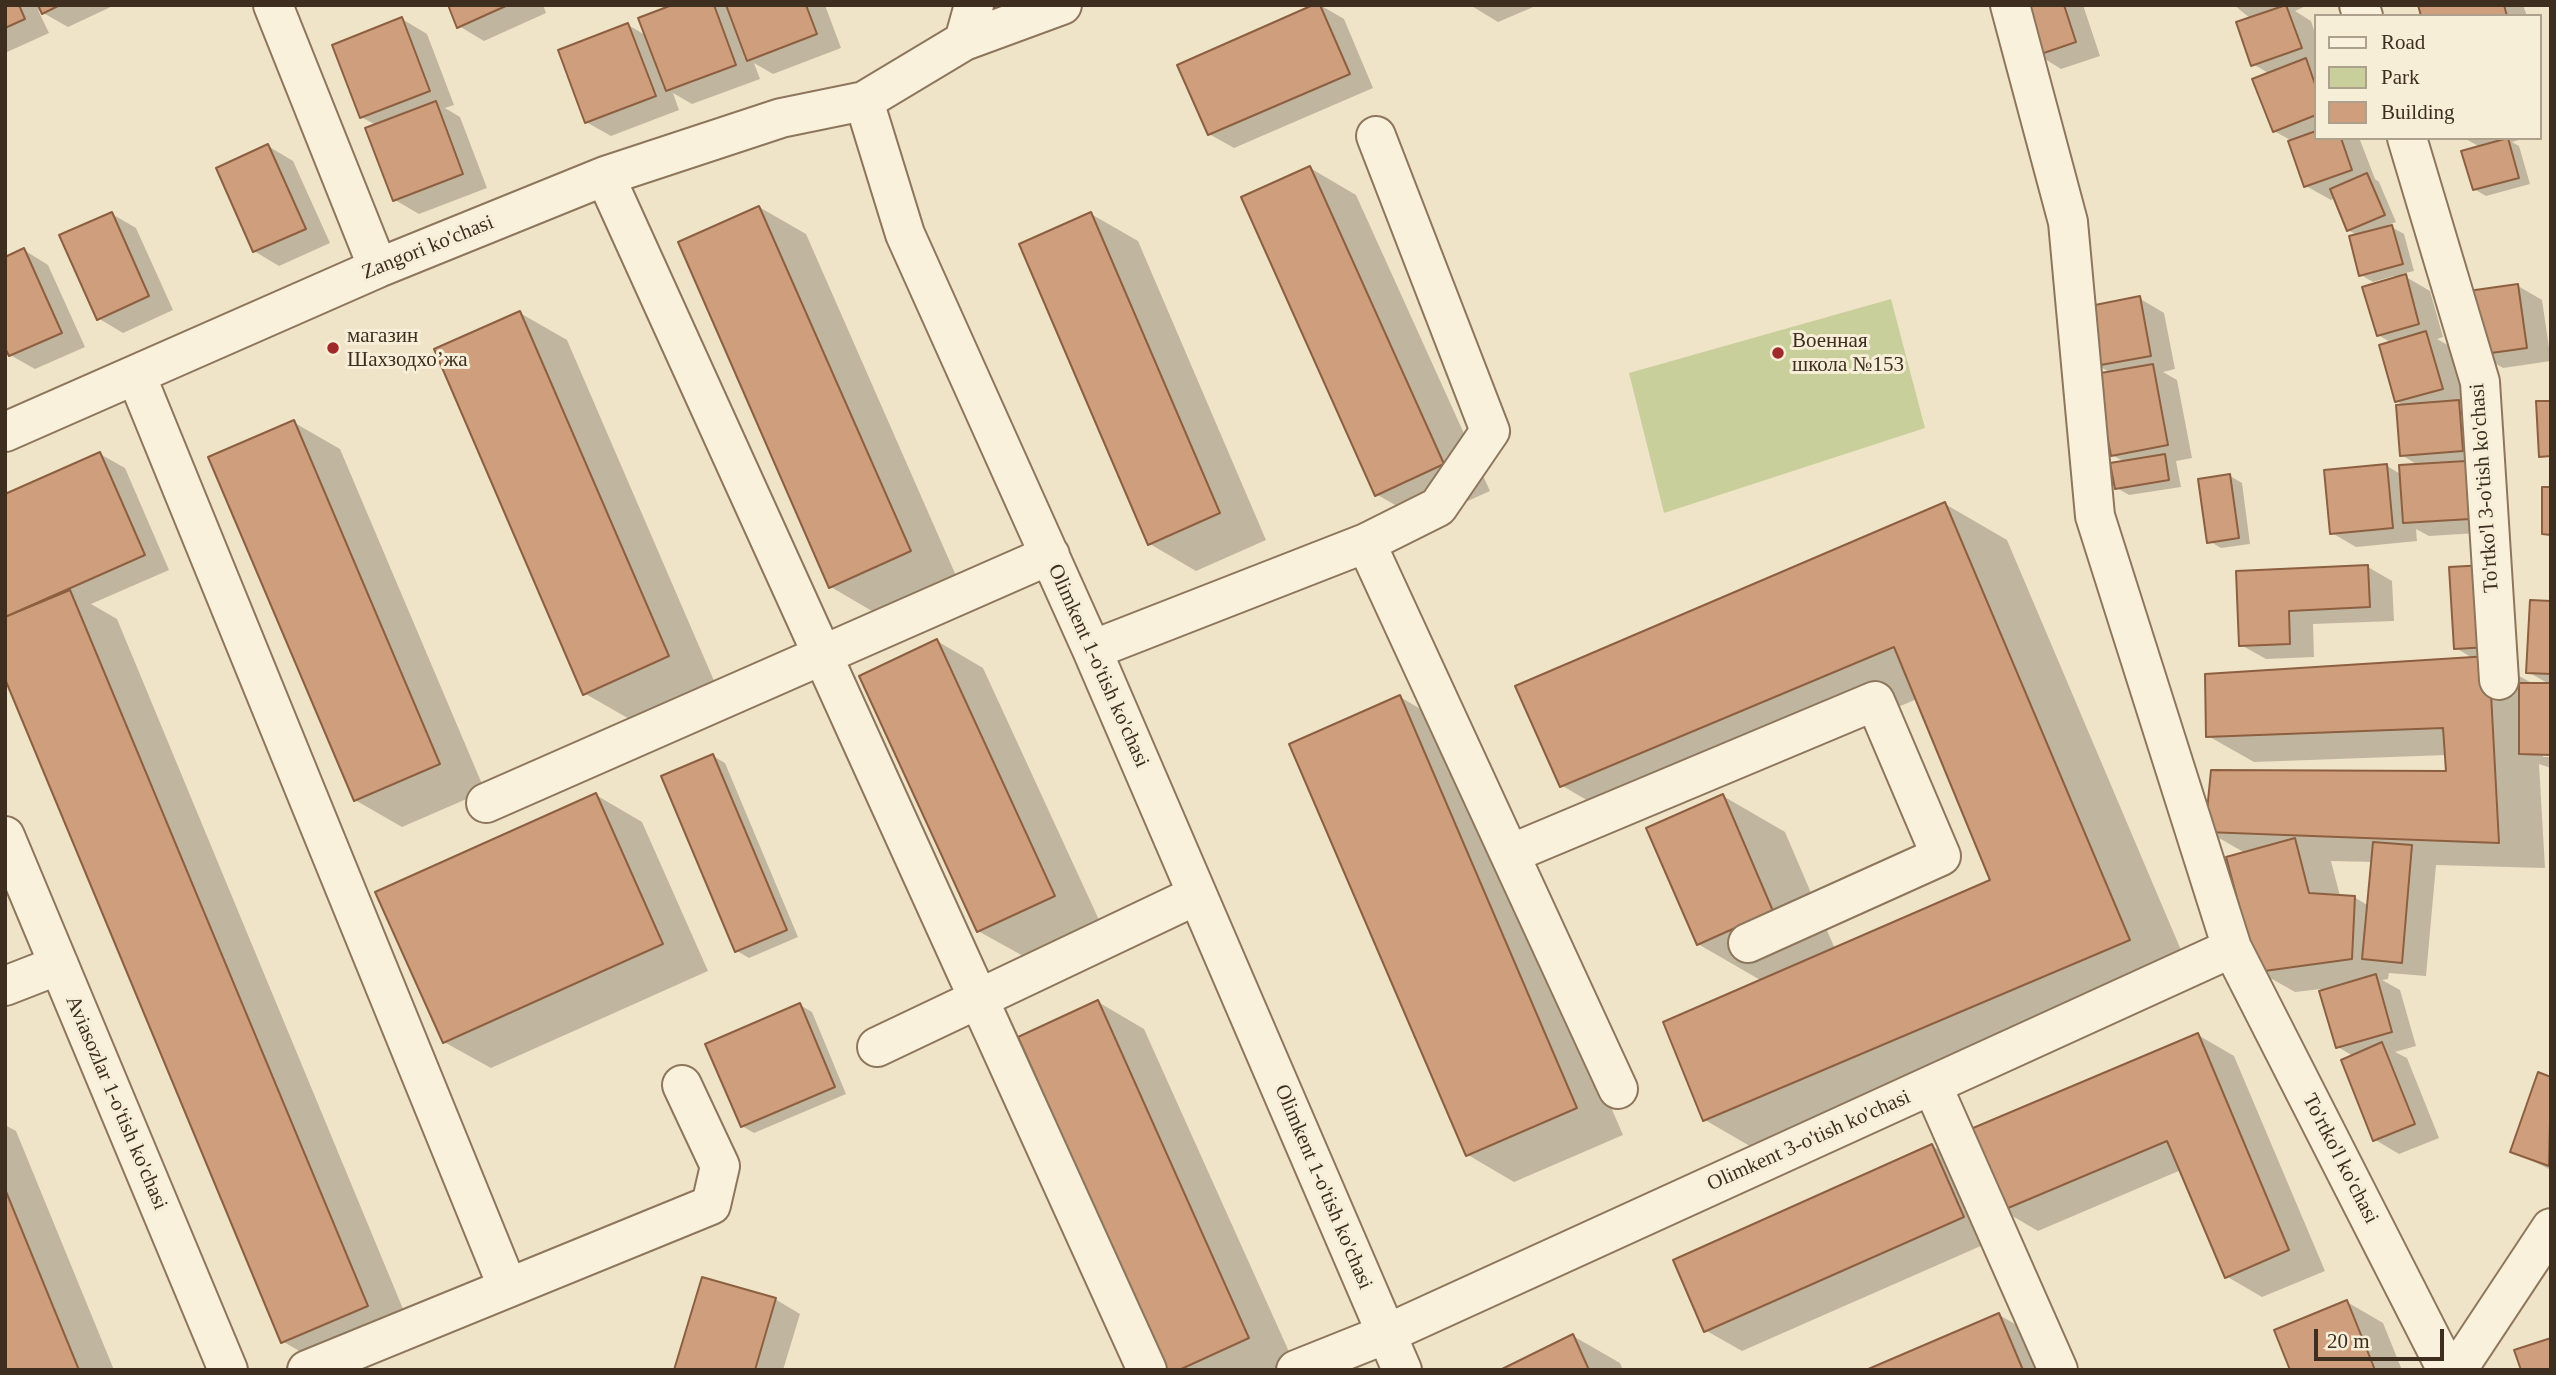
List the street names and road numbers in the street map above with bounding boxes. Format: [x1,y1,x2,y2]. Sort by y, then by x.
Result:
street label: Zangori ko'chasi [359,210,497,286]
street label: To'rtko'l 3-o'tish ko'chasi [2465,383,2505,593]
street label: Olimkent 1-o'tish ko'chasi [1042,560,1154,772]
street label: Aviasozlar 1-o'tish ko'chasi [59,992,173,1214]
street label: Olimkent 1-o'tish ko'chasi [1268,1081,1378,1293]
street label: Olimkent 3-o'tish ko'chasi [1703,1085,1915,1197]
street label: To'rtko'l ko'chasi [2296,1090,2384,1228]

